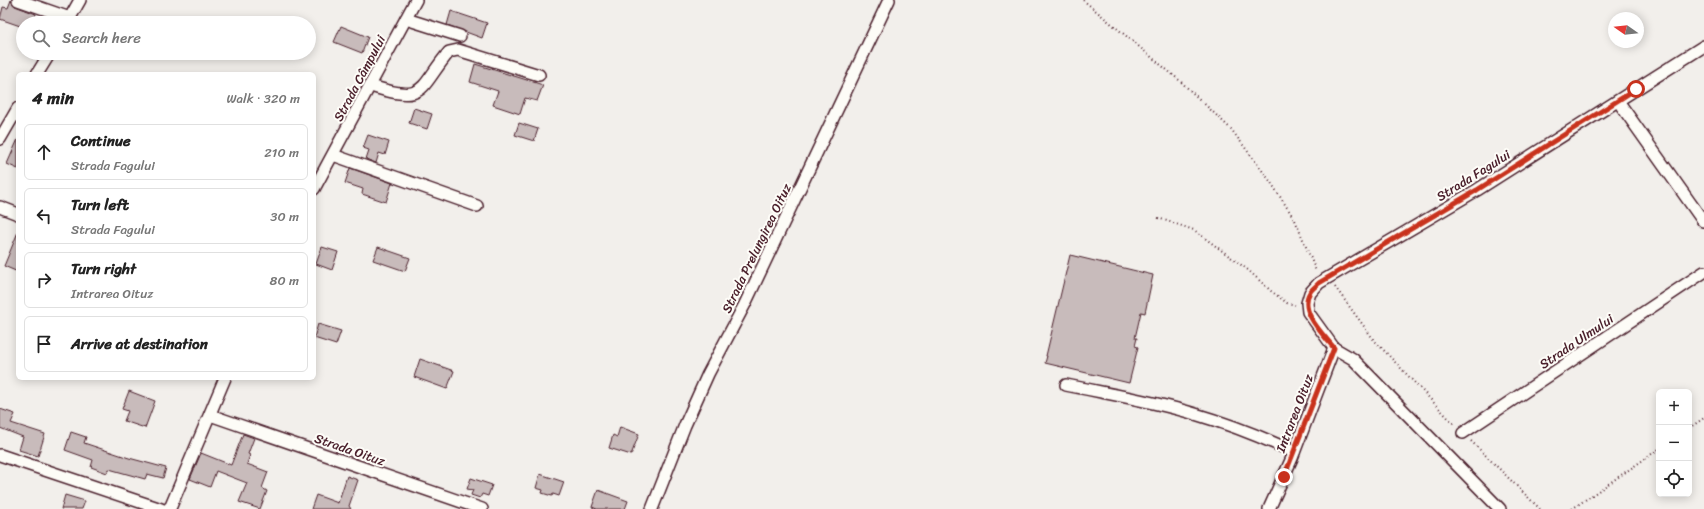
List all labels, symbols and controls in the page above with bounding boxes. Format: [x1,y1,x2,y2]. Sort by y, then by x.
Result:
north arrow [1608,12,1644,48]
search box [16,16,316,60]
text: Search here [62,25,141,51]
icon: search [30,27,52,49]
street label: Strada Câmpului [327,30,392,126]
route start [1627,80,1645,98]
text: 4 min [32,83,74,113]
text: Walk · 320 m [226,87,300,110]
text: Continue [71,128,131,154]
icon: ahead [33,141,55,163]
text: 210 m [264,141,299,164]
street label: Strada Fagului [1432,143,1515,207]
text: Strada Fagului [71,154,155,177]
street label: Strada Prelungirea Oituz [715,179,798,317]
text: Turn left [71,192,129,218]
icon: left [33,205,55,227]
text: 30 m [270,205,299,228]
text: Strada Fagului [71,218,155,241]
text: Turn right [71,256,136,282]
icon: right [33,269,55,291]
text: 80 m [270,269,299,292]
text: Intrarea Oituz [71,282,153,305]
street label: Strada Ulmului [1534,308,1619,375]
text: Arrive at destination [71,331,208,357]
icon: arrive [33,333,55,355]
street label: Intrarea Oituz [1269,370,1320,457]
map controls [1656,389,1692,497]
button: + [1656,389,1692,425]
button: − [1656,425,1692,461]
street label: Strada Oituz [311,427,389,473]
button: locate [1656,461,1692,497]
route end [1275,468,1293,486]

